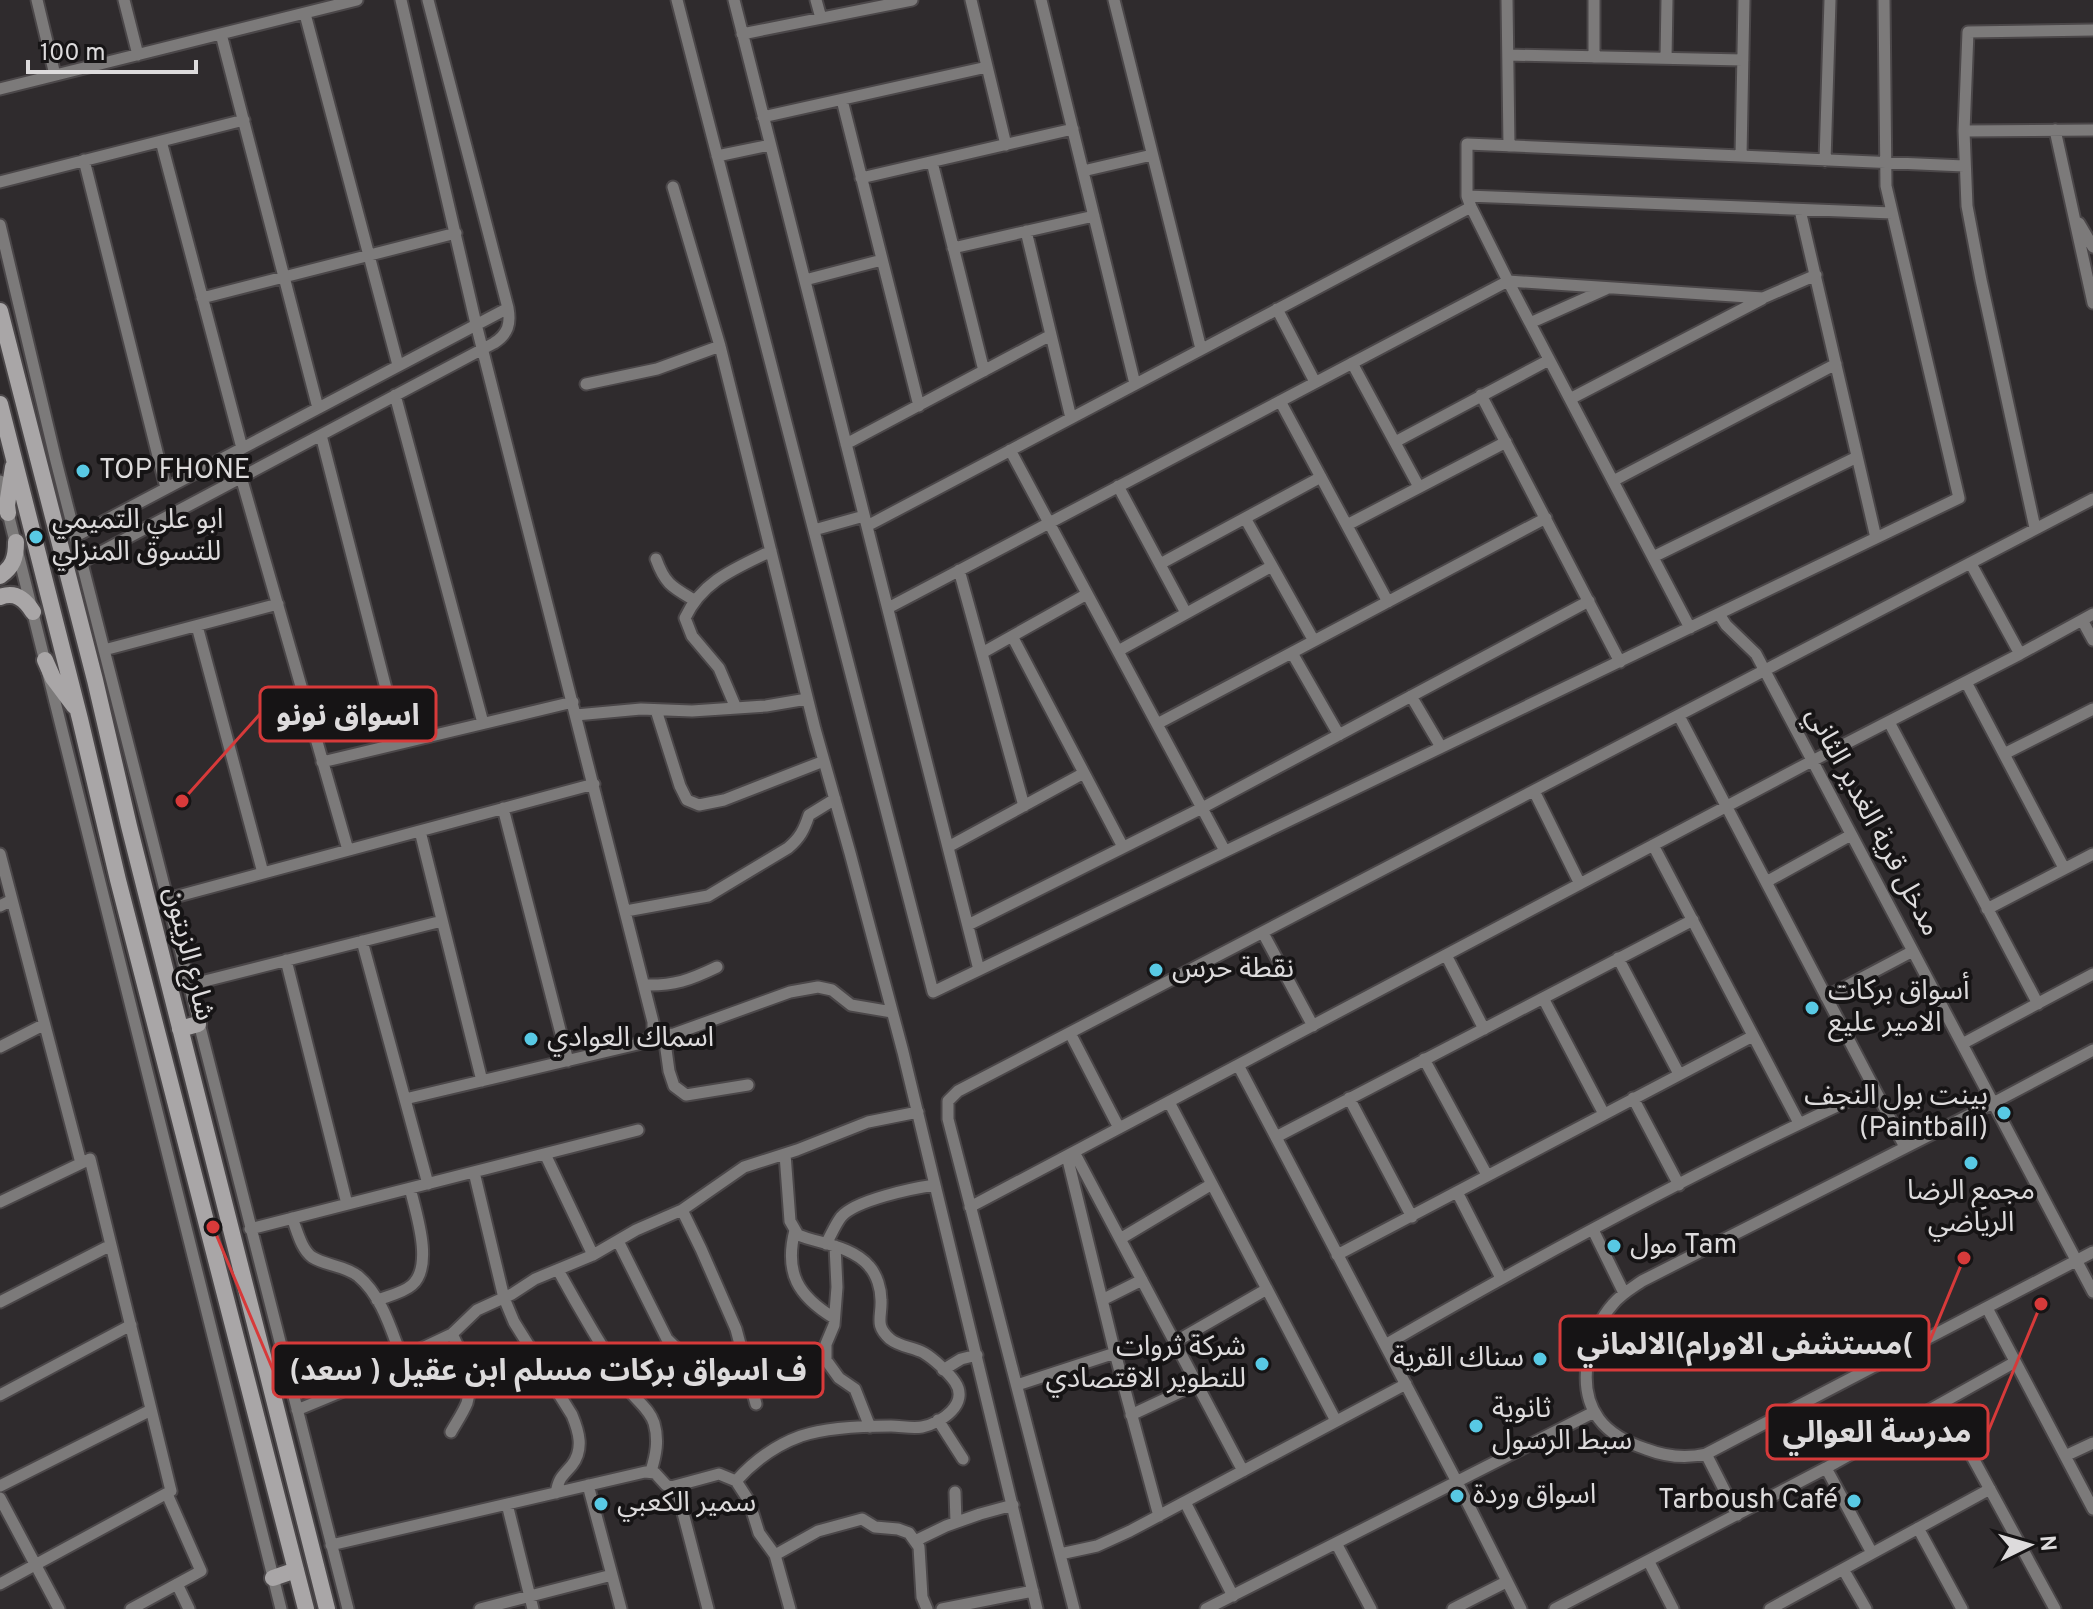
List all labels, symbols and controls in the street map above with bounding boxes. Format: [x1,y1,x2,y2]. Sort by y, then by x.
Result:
scale bar [28,24,196,74]
text: 100 m [40,39,106,69]
place label: TOP FHONE [99,453,251,489]
marker: TOP FHONE [74,462,92,480]
place label: ابو علي التميمي للتسوق المنزلي [52,503,223,571]
marker: ابو علي التميمي للتسوق المنزلي [27,528,45,546]
callout: اسواق نونو [260,687,436,741]
text: اسواق نونو [276,699,420,736]
street label: مدخل قرية الغدير الثاني [1796,701,1948,943]
street label: شارع الزيتون [154,883,222,1025]
place label: نقطة حرس [1172,952,1294,988]
marker: نقطة حرس [1147,961,1165,979]
place label: أسواق بركات الامير عليع [1828,971,1970,1042]
marker: أسواق بركات الامير عليع [1803,999,1821,1017]
place label: اسماك العوادي [547,1021,714,1057]
marker: اسماك العوادي [522,1030,540,1048]
place label: بينت بول النجف (Paintball) [1804,1079,1988,1147]
marker: بينت بول النجف (Paintball) [1995,1104,2013,1122]
marker: مجمع الرضا الرياضي [1962,1154,1980,1172]
place label: مجمع الرضا الرياضي [1907,1174,2035,1242]
place label: مول Tam [1630,1228,1737,1264]
marker: مول Tam [1605,1237,1623,1255]
callout: مستشفى الاورام)الالماني( [1560,1316,1929,1370]
text: مستشفى الاورام)الالماني( [1577,1328,1913,1368]
place label: شركة ثروات للتطوير الاقتصادي [1045,1330,1246,1398]
place label: سناك القرية [1393,1341,1524,1377]
callout: ف اسواق بركات مسلم ابن عقيل ( سعد) [273,1343,823,1397]
marker: سناك القرية [1531,1350,1549,1368]
text: ف اسواق بركات مسلم ابن عقيل ( سعد) [289,1354,807,1393]
marker: شركة ثروات للتطوير الاقتصادي [1253,1355,1271,1373]
place label: ثانوية سبط الرسول [1492,1392,1632,1460]
callout: مدرسة العوالي [1767,1405,1988,1459]
text: مدرسة العوالي [1782,1416,1972,1456]
marker: ثانوية سبط الرسول [1467,1417,1485,1435]
place label: اسواق وردة [1473,1478,1596,1514]
place label: Tarboush Café [1658,1483,1838,1519]
place label: سمير الكعبي [617,1486,756,1522]
marker: اسواق وردة [1448,1487,1466,1505]
marker: Tarboush Café [1845,1492,1863,1510]
marker: سمير الكعبي [592,1495,610,1513]
north arrow [1989,1505,2069,1585]
text: N [2032,1534,2061,1553]

